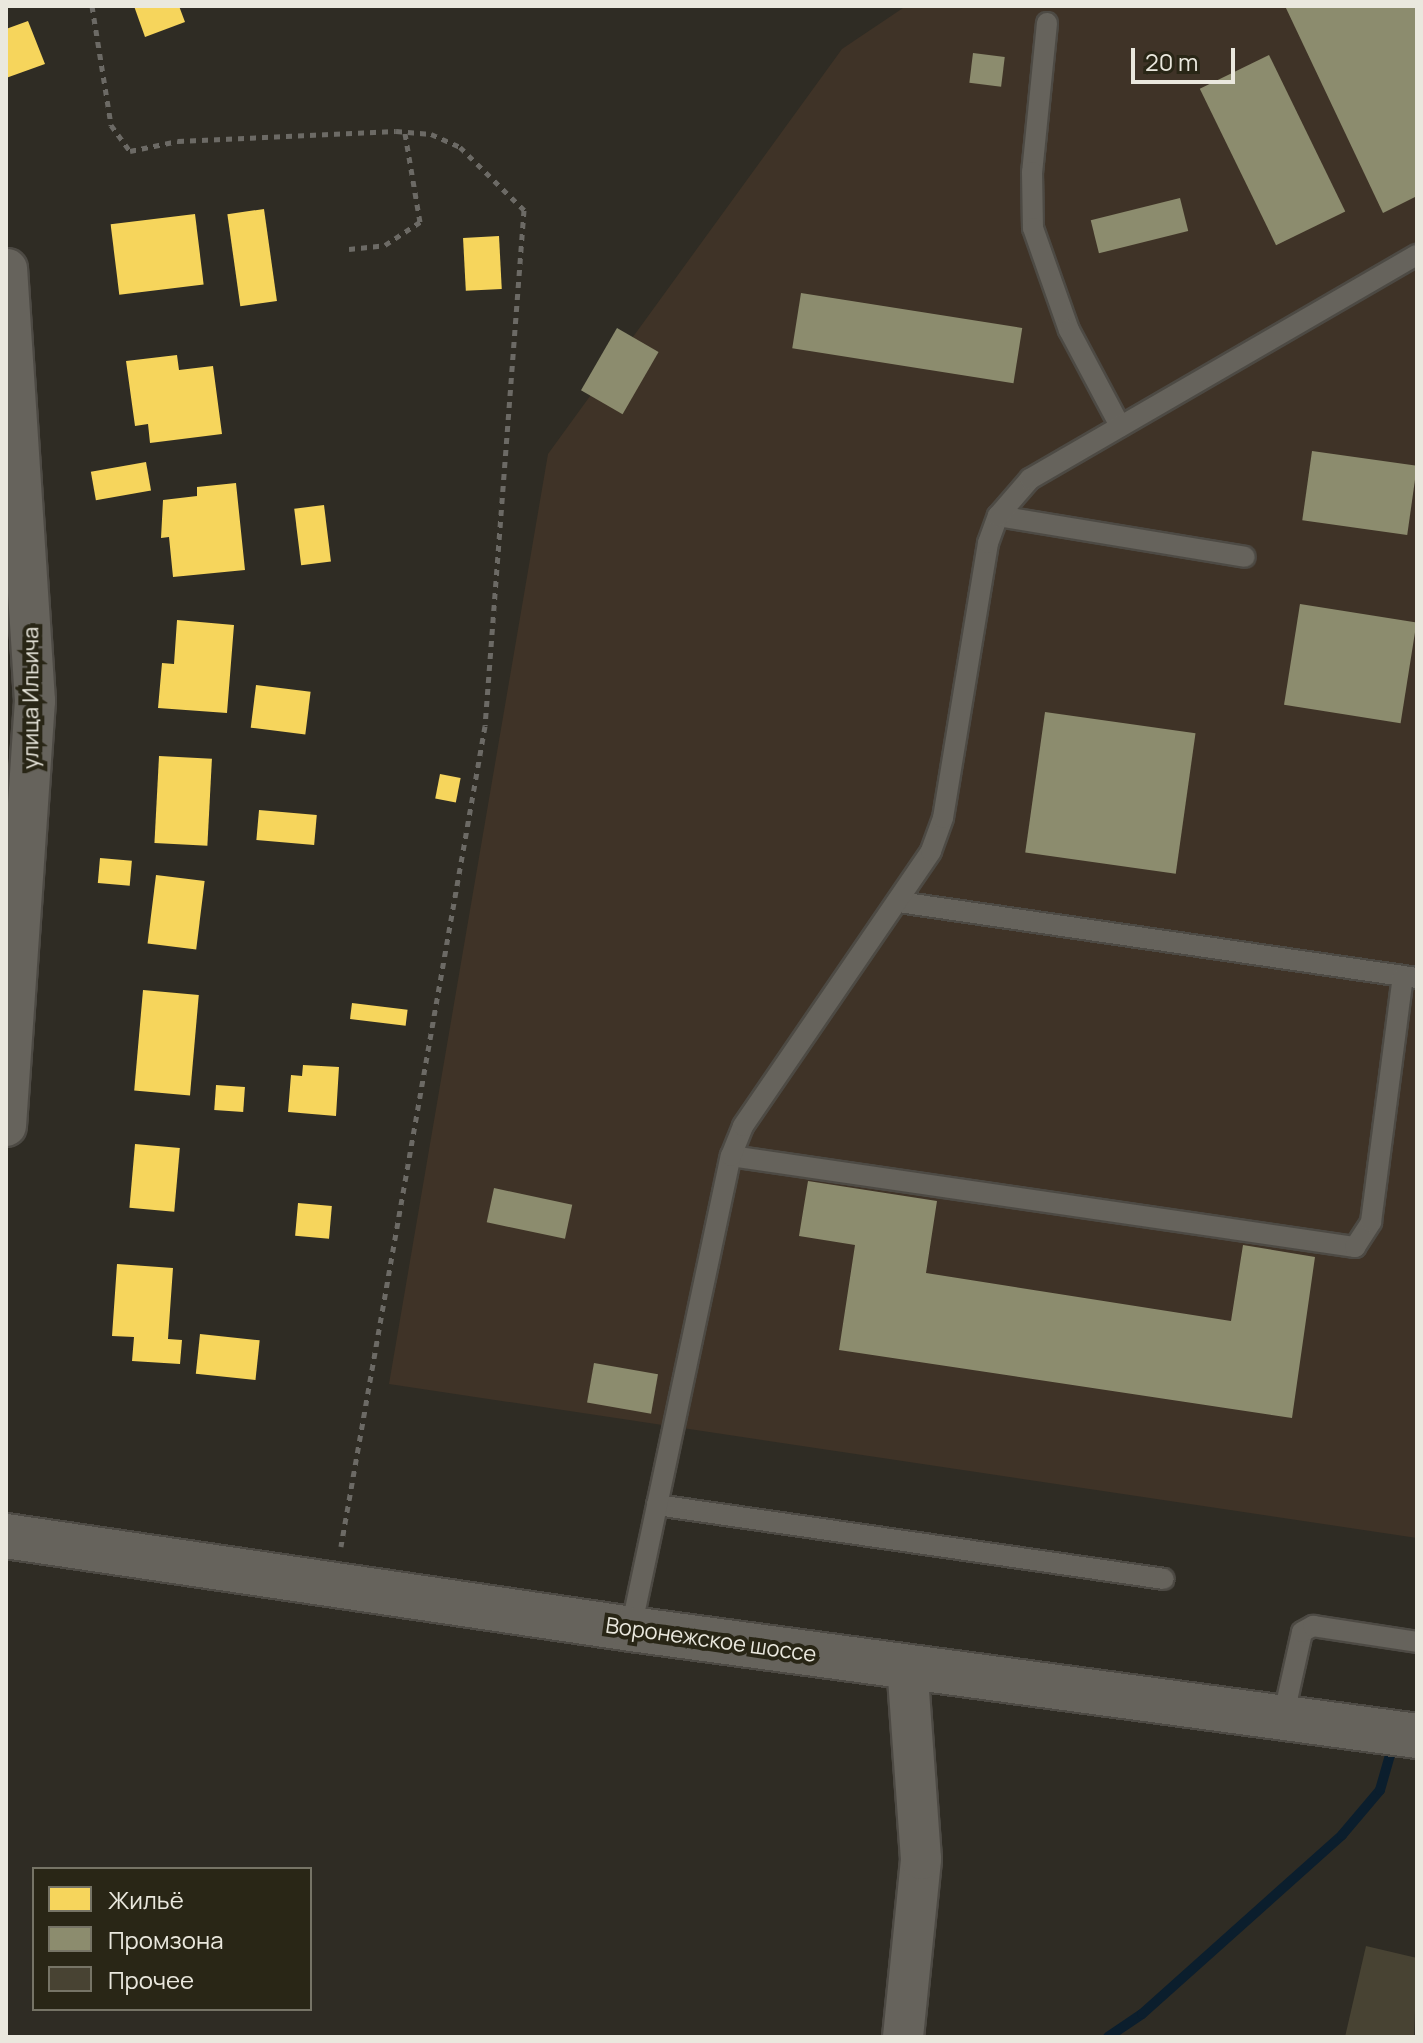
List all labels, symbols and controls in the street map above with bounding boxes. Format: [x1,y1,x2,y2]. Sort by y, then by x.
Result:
scale bar [1135,32,1239,82]
text: 20 m [1145,45,1198,78]
street label: улица Ильича [18,627,44,769]
street label: Воронежское шоссе [604,1612,818,1668]
legend [32,1867,312,2011]
text: Жильё [108,1883,184,1916]
text: Промзона [108,1923,223,1956]
text: Прочее [108,1963,194,1996]

